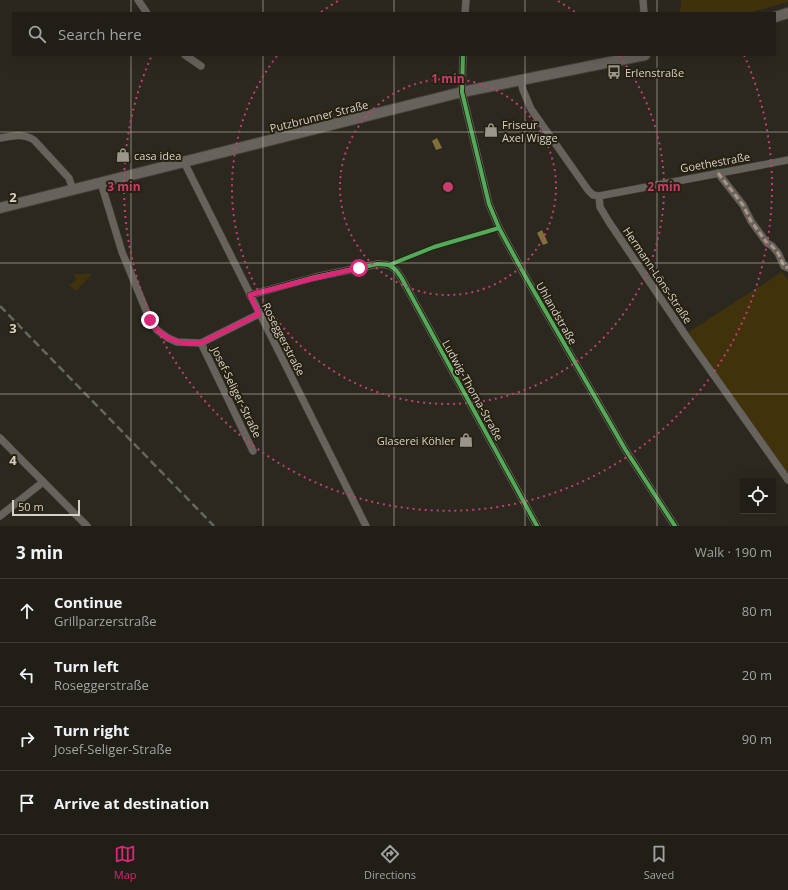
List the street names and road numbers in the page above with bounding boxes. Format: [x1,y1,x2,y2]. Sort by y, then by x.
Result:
street label: Putzbrunner Straße [268,97,370,135]
street label: Goethestraße [679,148,751,176]
street label: Hermann-Löns-Straße [620,224,696,326]
street label: Uhlandstraße [533,279,581,347]
street label: Roseggerstraße [259,300,309,378]
street label: Ludwig-Thoma-Straße [439,337,507,443]
street label: Josef-Seliger-Straße [208,343,266,440]

